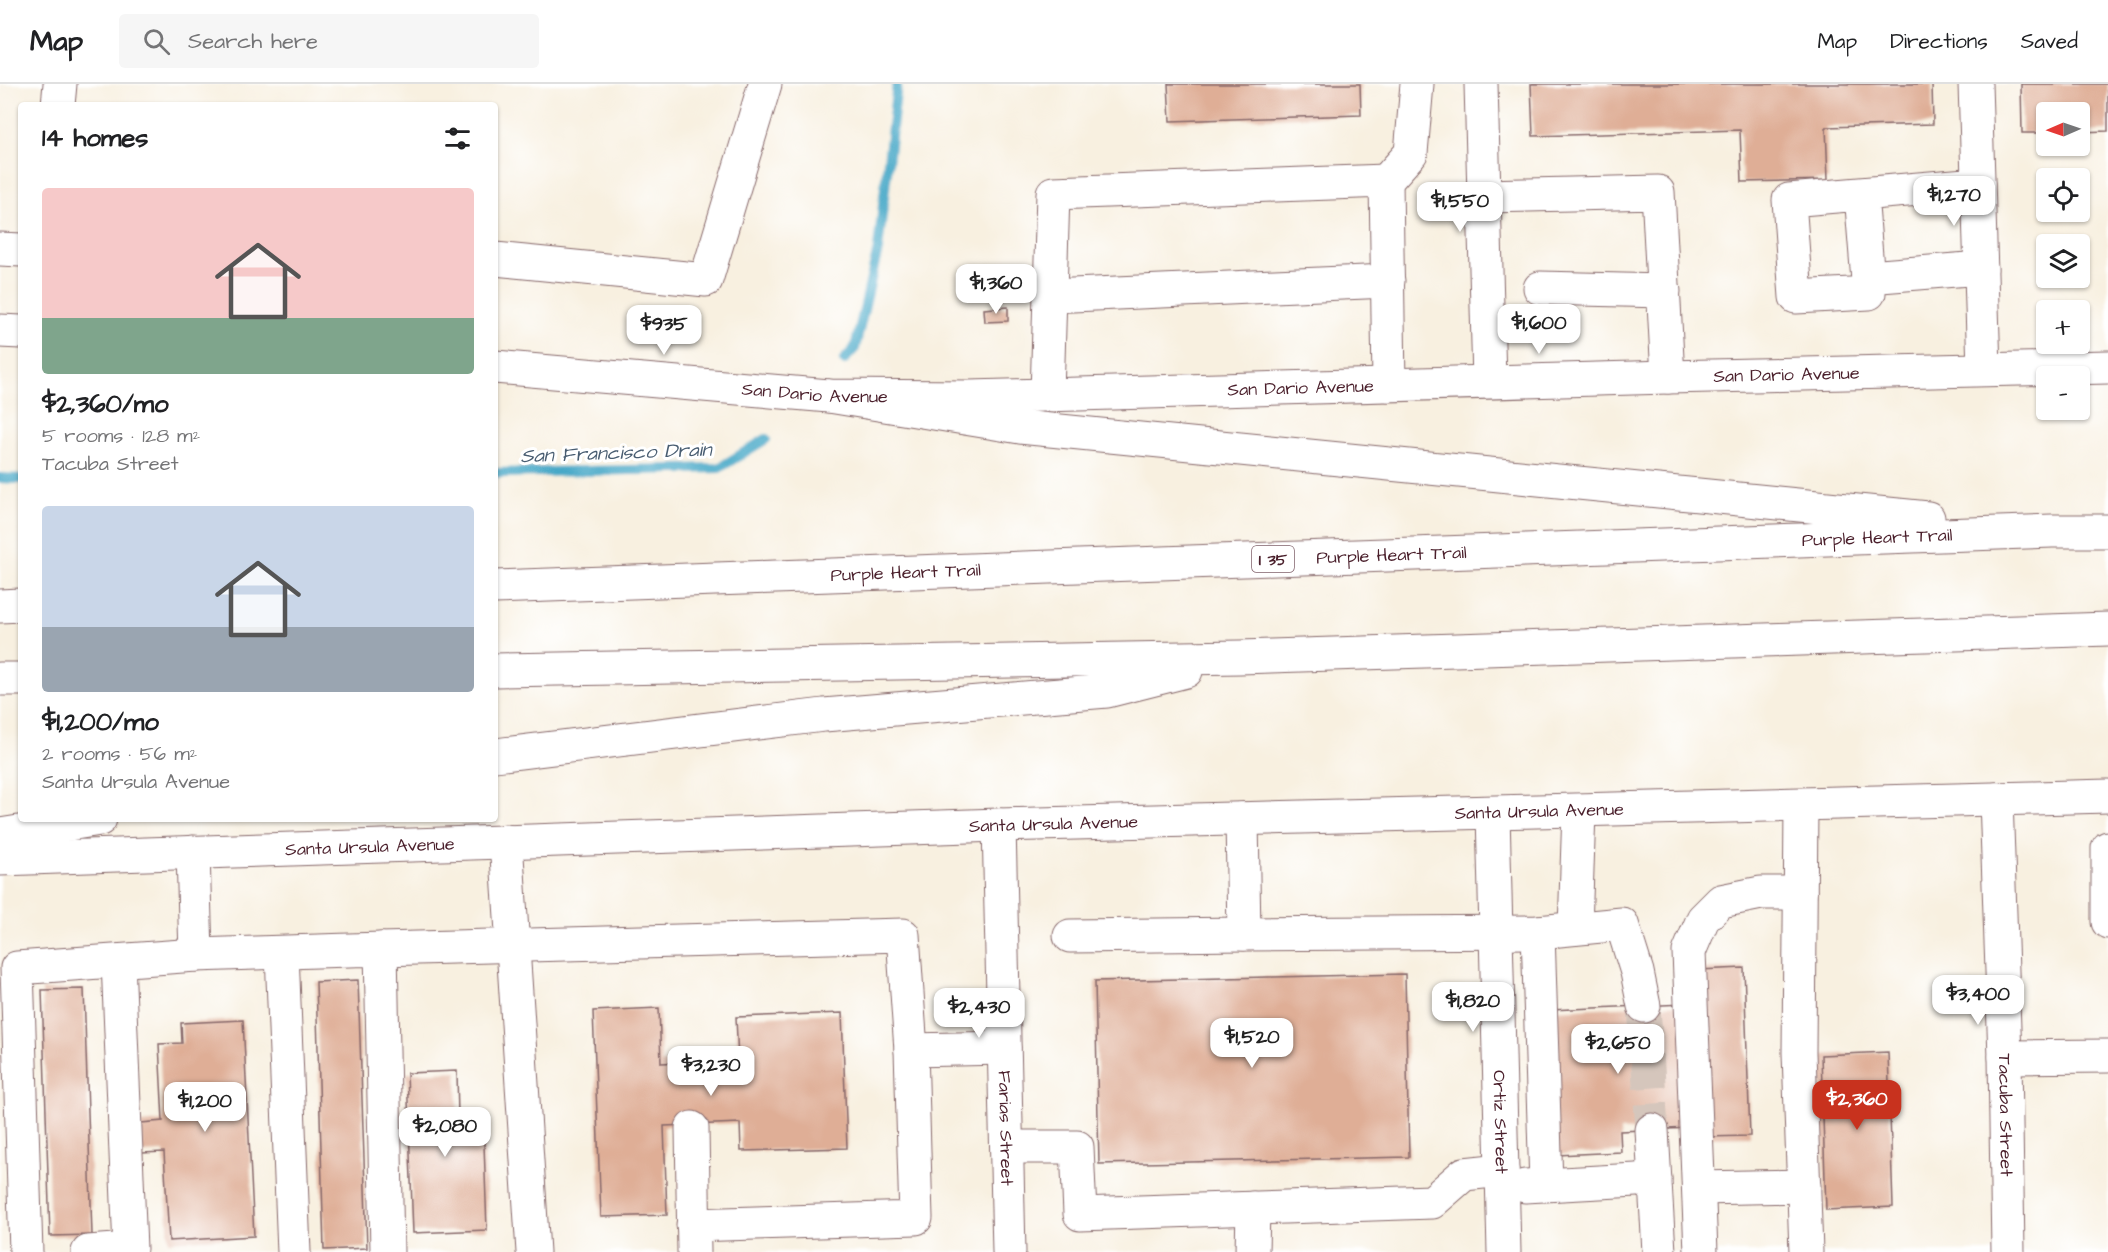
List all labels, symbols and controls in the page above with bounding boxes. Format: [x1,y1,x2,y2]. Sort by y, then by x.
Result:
search box [119,14,539,68]
text: Map [30,22,83,61]
icon: search [140,25,173,58]
text: Search here [188,26,318,57]
text: Map [1817,27,1857,56]
text: Directions [1890,27,1988,56]
text: Saved [2021,27,2078,56]
north arrow [2036,102,2090,156]
map controls [2036,102,2090,420]
text: 14 homes [42,120,148,156]
icon: filters [441,122,474,155]
button: locate [2036,168,2090,222]
pin: $1,270 [1905,176,2003,227]
text: $1,270 [1927,181,1981,209]
pin: $1,550 [1411,182,1509,233]
text: $1,550 [1431,187,1489,215]
icon: home [204,227,312,335]
button: layers [2036,234,2090,288]
pin: $1,360 [947,264,1045,315]
text: $1,360 [970,269,1022,297]
button: + [2036,300,2090,354]
pin: $1,600 [1490,304,1588,355]
pin: $935 [628,305,700,356]
text: $1,600 [1511,309,1567,337]
text: $935 [641,310,687,338]
street label: San Dario Avenue [1713,361,1860,389]
button: − [2036,366,2090,420]
street label: San Dario Avenue [1227,373,1374,403]
street label: San Dario Avenue [741,376,888,409]
text: $2,360/mo [42,386,169,422]
text: 5 rooms · 128 m² [42,422,200,450]
water label: San Francisco Drain [520,436,714,470]
text: Tacuba Street [42,450,179,478]
street label: Purple Heart Trail [1801,523,1953,553]
street label: Purple Heart Trail [1316,540,1467,570]
icon: home [204,545,312,653]
road number: I 35 [1252,546,1294,572]
street label: Purple Heart Trail [830,558,982,588]
text: $1,200/mo [42,704,159,740]
text: 2 rooms · 56 m² [42,740,197,768]
text: Santa Ursula Avenue [42,768,230,796]
street label: Santa Ursula Avenue [1454,797,1625,826]
street label: Santa Ursula Avenue [968,809,1139,839]
street label: Santa Ursula Avenue [285,832,455,862]
pin: $3,400 [1929,975,2027,1026]
text: $3,400 [1946,980,2010,1008]
pin: $1,820 [1424,982,1522,1033]
text: $1,820 [1446,987,1500,1015]
pin: $2,430 [930,988,1028,1039]
text: $2,430 [948,993,1010,1021]
pin: $1,520 [1203,1018,1301,1069]
text: $1,520 [1224,1023,1280,1051]
pin: $2,650 [1569,1024,1667,1075]
text: $2,650 [1585,1029,1651,1057]
pin: $3,230 [662,1046,760,1097]
text: $3,230 [681,1051,741,1079]
street label: Tacuba Street [1992,1053,2019,1177]
street label: Farias Street [992,1070,1019,1187]
street label: Ortiz Street [1486,1070,1514,1175]
pin: $2,360 [1808,1080,1906,1131]
pin: $1,200 [156,1082,254,1133]
text: $2,360 [1826,1085,1888,1113]
text: $1,200 [178,1087,232,1115]
pin: $2,080 [396,1107,494,1158]
text: $2,080 [413,1112,477,1140]

